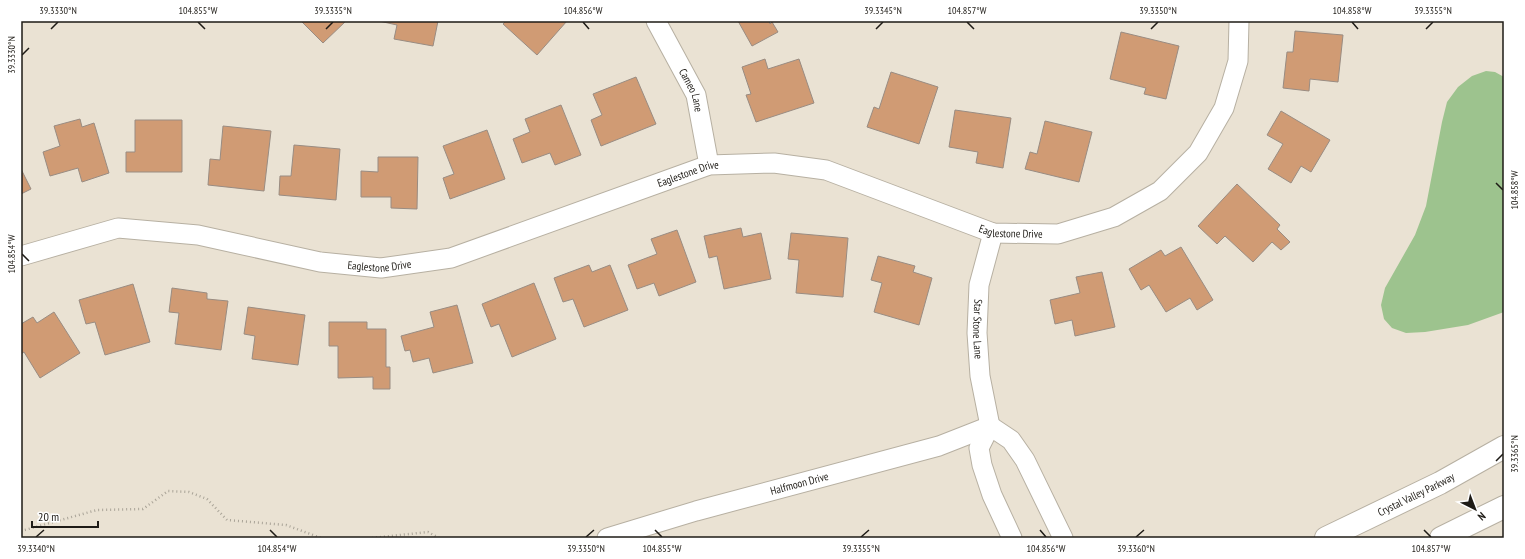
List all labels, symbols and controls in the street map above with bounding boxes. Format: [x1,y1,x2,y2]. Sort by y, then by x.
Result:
text: 39.3330°N [39,4,77,17]
text: 104.855°W [179,4,218,17]
text: 39.3335°N [314,4,352,17]
text: 104.856°W [564,4,603,17]
text: 39.3345°N [864,4,902,17]
text: 104.857°W [948,4,987,17]
text: 39.3350°N [1139,4,1177,17]
text: 104.858°W [1333,4,1372,17]
text: 39.3355°N [1414,4,1452,17]
text: 39.3330°N [5,36,18,74]
street label: Cameo Lane [676,66,706,113]
street label: Eaglestone Drive [655,158,719,190]
text: 104.858°W [1508,170,1521,209]
street label: Eaglestone Drive [977,221,1043,241]
text: 104.854°W [5,234,18,273]
street label: Eaglestone Drive [347,257,413,275]
street label: Star Stone Lane [970,299,986,360]
text: 39.3365°N [1508,435,1521,473]
street label: Halfmoon Drive [769,469,830,498]
street label: Crystal Valley Parkway [1375,469,1458,519]
north arrow [1455,489,1495,529]
scale bar [32,503,98,529]
text: 20 m [38,509,59,524]
text: N [1475,509,1489,524]
text: 39.3340°N [17,542,55,555]
text: 104.854°W [258,542,297,555]
text: 39.3350°N [567,542,605,555]
text: 104.855°W [643,542,682,555]
text: 39.3355°N [842,542,880,555]
text: 104.856°W [1027,542,1066,555]
text: 39.3360°N [1117,542,1155,555]
text: 104.857°W [1412,542,1451,555]

